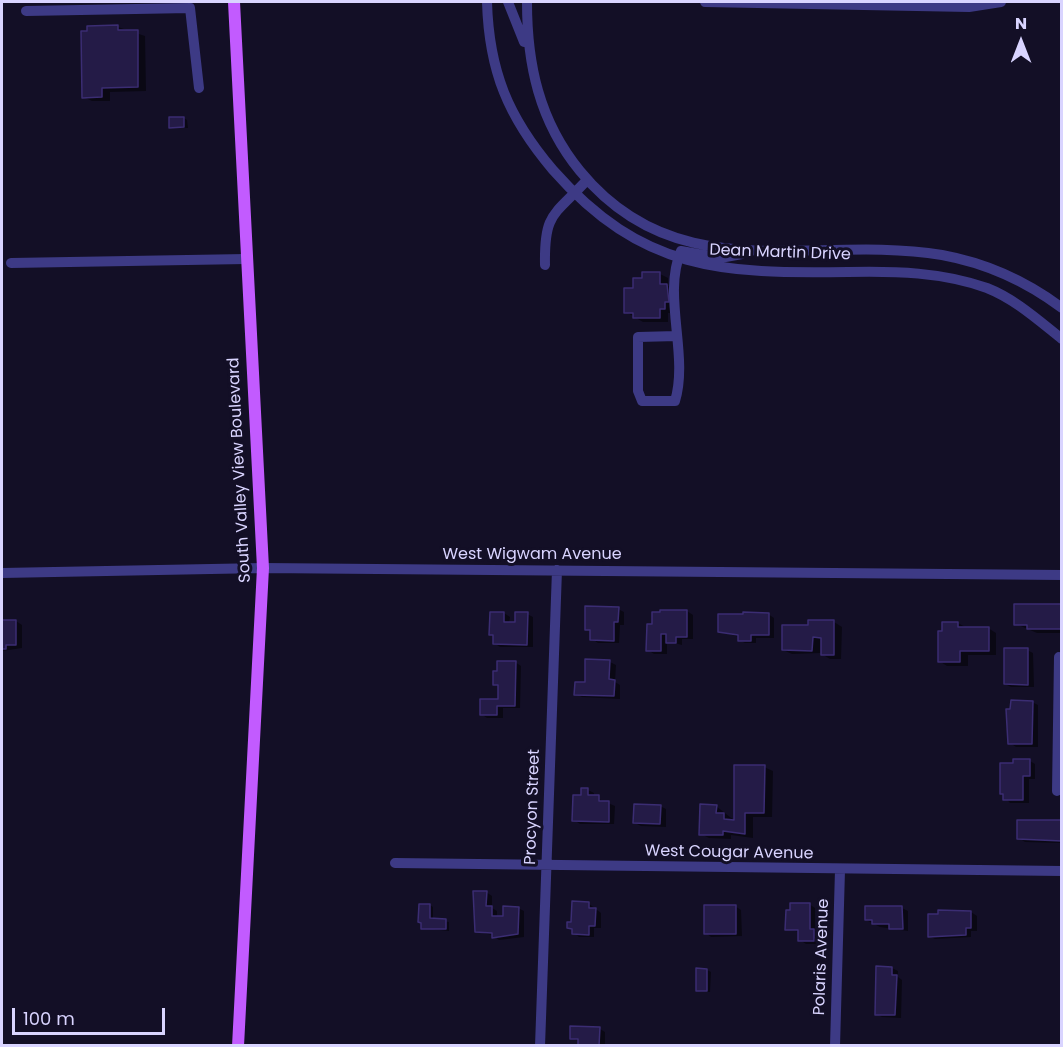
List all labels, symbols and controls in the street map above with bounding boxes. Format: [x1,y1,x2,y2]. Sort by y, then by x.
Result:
north arrow [991,12,1051,72]
text: N [1015,12,1027,35]
street label: Dean Martin Drive [709,241,851,265]
street label: South Valley View Boulevard [225,357,255,583]
street label: West Wigwam Avenue [442,545,622,565]
street label: Procyon Street [521,749,545,865]
street label: West Cougar Avenue [644,842,814,864]
street label: Polaris Avenue [810,898,834,1016]
scale bar [15,996,168,1034]
text: 100 m [23,1006,75,1031]

